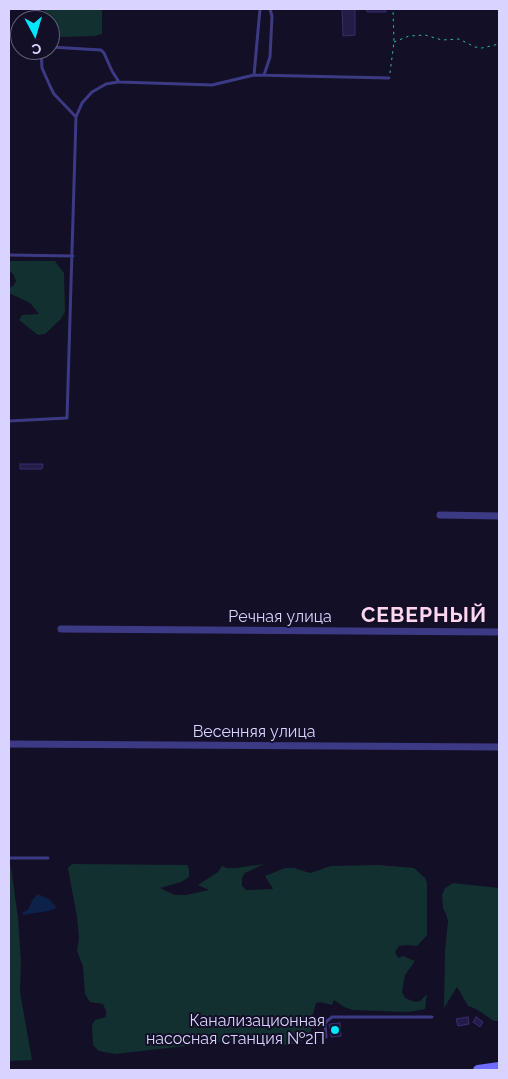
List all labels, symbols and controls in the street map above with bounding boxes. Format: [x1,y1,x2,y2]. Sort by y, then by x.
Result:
north arrow [10,10,60,60]
text: С [31,40,42,57]
district label: СЕВЕРНЫЙ [360,603,488,629]
street label: Речная улица [228,607,332,627]
street label: Весенняя улица [193,722,315,742]
place label: Канализационная насосная станция №2П [146,1011,325,1049]
marker: Канализационная насосная станция №2П [329,1024,341,1036]

